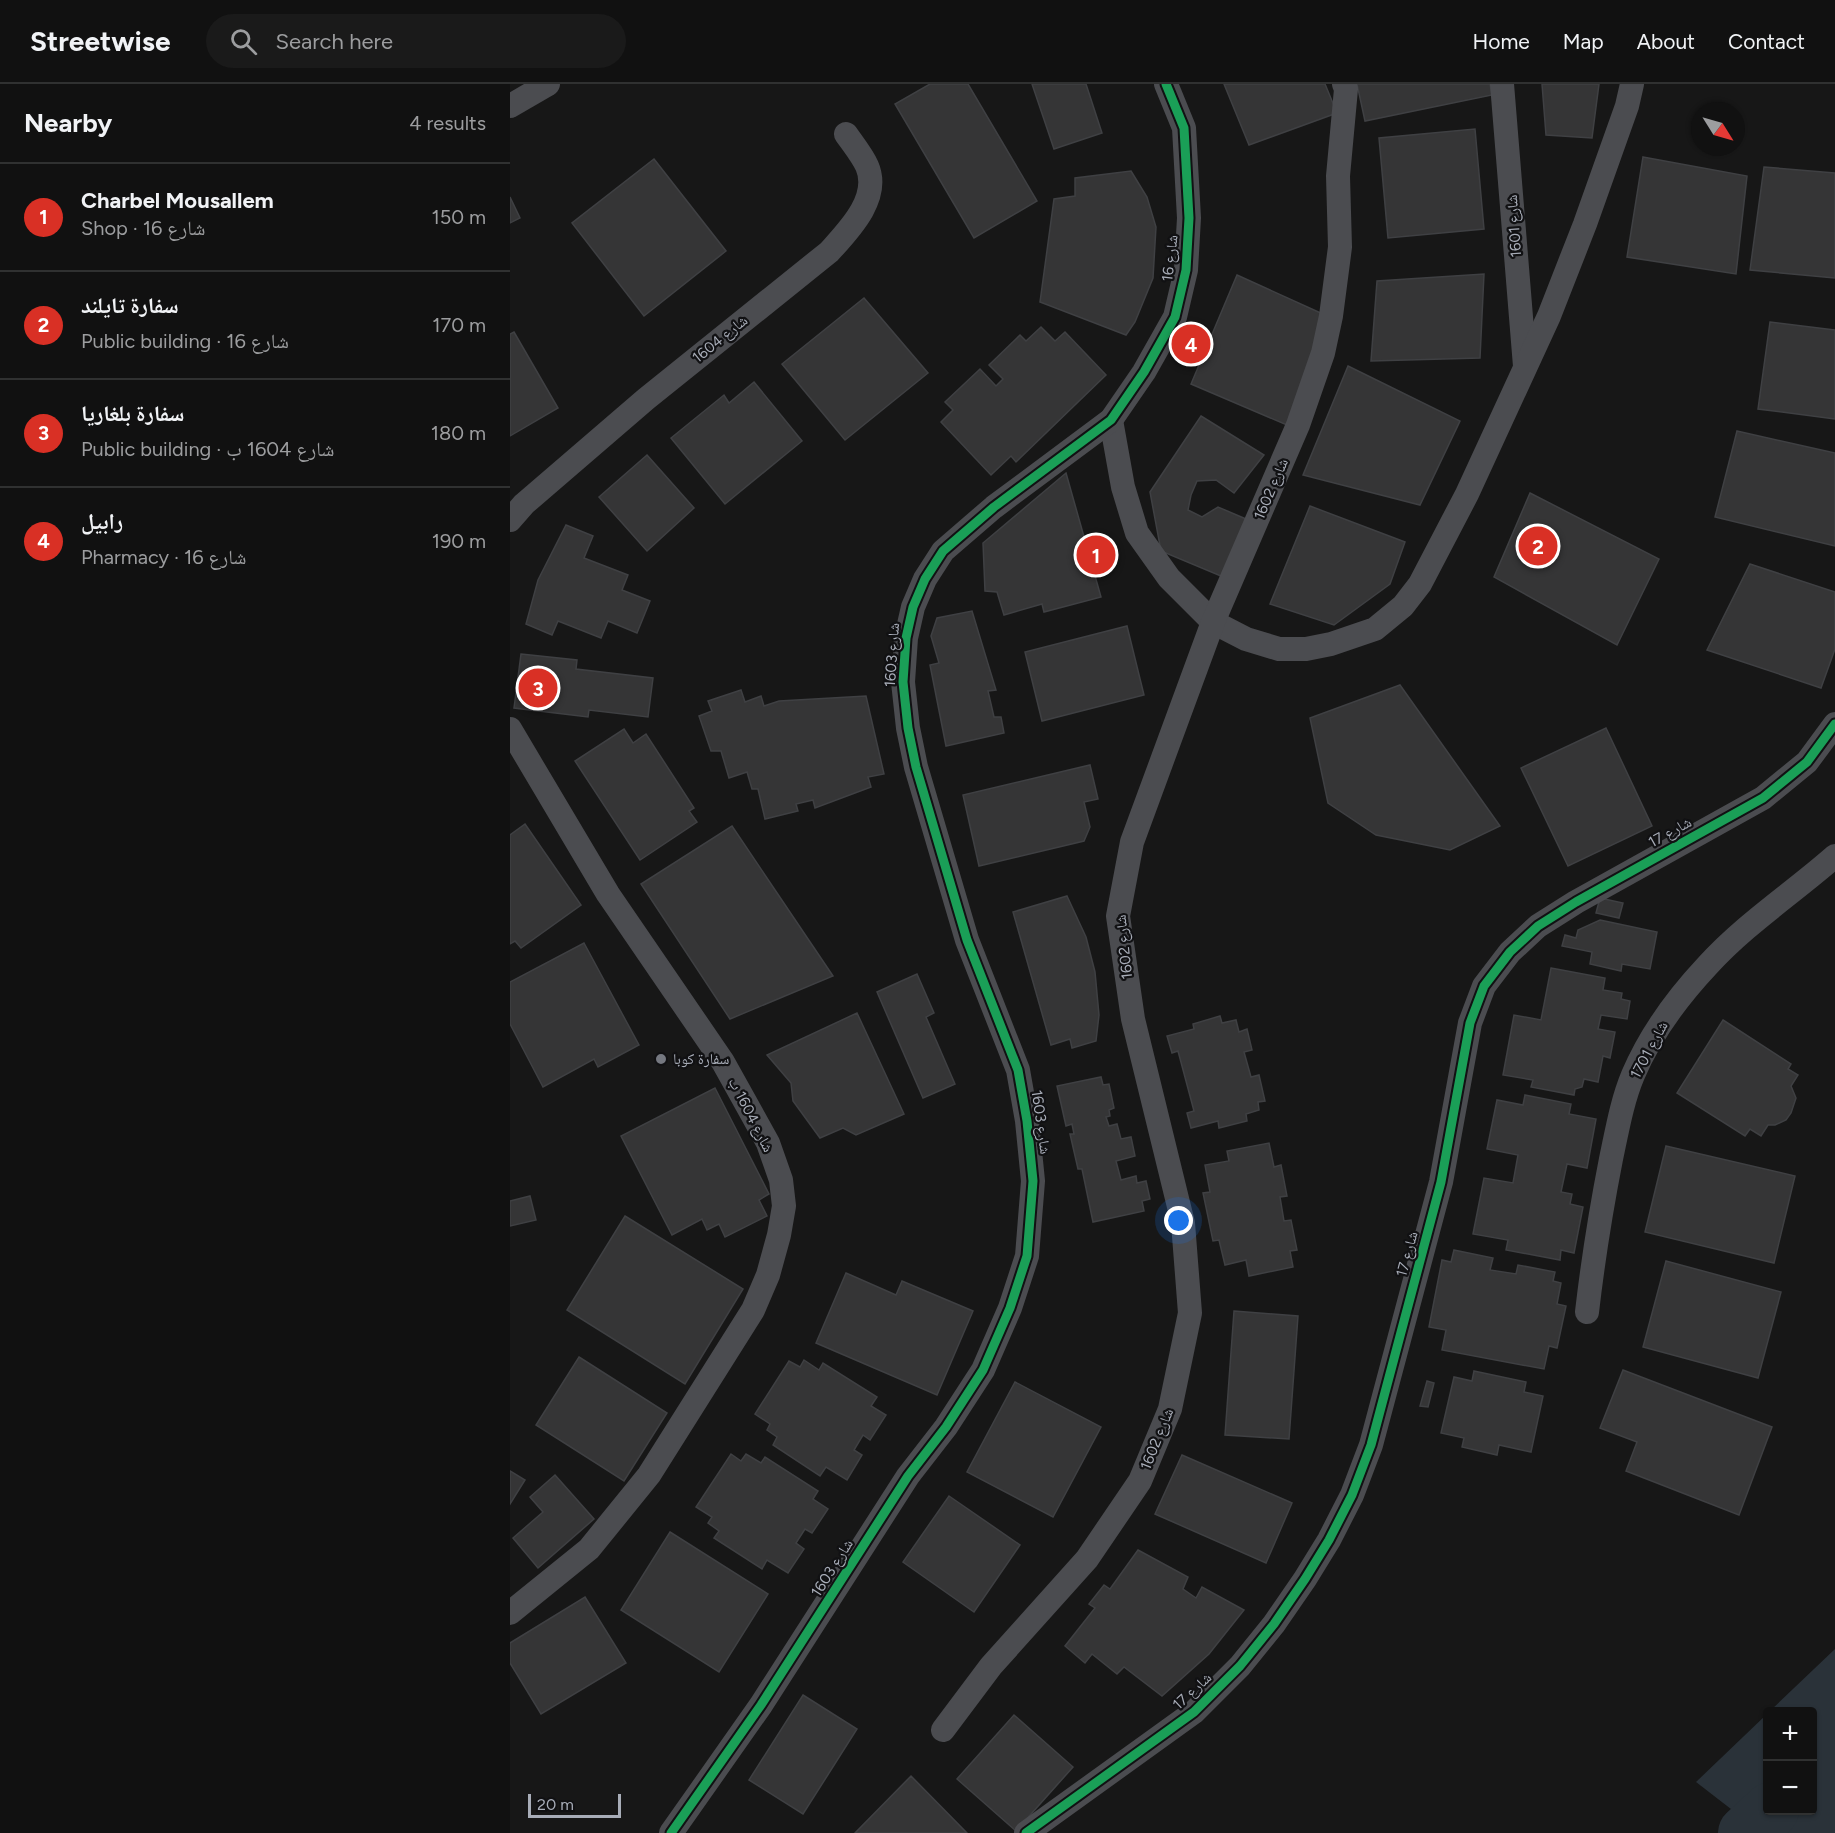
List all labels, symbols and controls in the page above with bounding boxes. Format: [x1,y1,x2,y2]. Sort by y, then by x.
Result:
search box [206,14,626,68]
text: Streetwise [30,24,170,58]
icon: search [227,25,260,58]
text: Search here [275,28,393,55]
text: Home [1473,29,1530,54]
text: Map [1563,29,1604,54]
text: About [1637,29,1695,54]
text: Contact [1728,29,1805,54]
north arrow [1691,102,1745,156]
text: Nearby [24,107,112,139]
text: 4 results [409,111,486,135]
text: Charbel Mousallem [81,187,274,214]
street label: شارع 1601 [1503,194,1526,258]
text: 1 [39,205,48,229]
text: 150 m [431,205,486,229]
text: Shop · شارع 16 [81,216,205,240]
street label: شارع 16 [1158,234,1183,283]
text: سفارة تايلند [81,292,179,319]
street label: شارع 1604 [689,311,752,367]
text: 2 [38,313,49,337]
text: 170 m [432,313,486,337]
pin: 4 [1172,322,1210,366]
text: Public building · شارع 16 [81,329,289,353]
text: سفارة بلغاريا [81,400,185,427]
text: 3 [38,421,49,445]
text: 180 m [431,421,486,445]
text: Public building · شارع 1604 ب [81,437,335,461]
street label: شارع 1602 [1250,455,1293,523]
text: رابيل [81,508,123,535]
pin: 2 [1518,524,1558,568]
text: 4 [37,529,50,553]
text: 190 m [432,529,486,553]
pin: 1 [1076,532,1116,578]
text: Pharmacy · شارع 16 [81,545,247,569]
street label: شارع 1603 [881,622,904,688]
pin: 3 [519,666,558,710]
street label: شارع 17 [1645,813,1695,852]
street label: شارع 1602 [1112,914,1137,980]
street label: شارع 1701 [1626,1018,1673,1082]
place label: سفارة كوبا [673,1050,729,1068]
marker: سفارة كوبا [654,1052,668,1066]
street label: شارع 1604 ب [724,1075,777,1156]
street label: شارع 1603 [1027,1089,1054,1156]
your location [1164,1206,1193,1235]
street label: شارع 17 [1392,1229,1423,1279]
street label: شارع 1602 [1136,1405,1178,1473]
street label: شارع 1603 [807,1536,858,1601]
street label: شارع 17 [1169,1668,1216,1714]
map controls [1763,1707,1817,1815]
button: + [1763,1707,1817,1761]
button: − [1763,1761,1817,1815]
scale bar [528,1791,621,1818]
text: 20 m [537,1795,574,1814]

